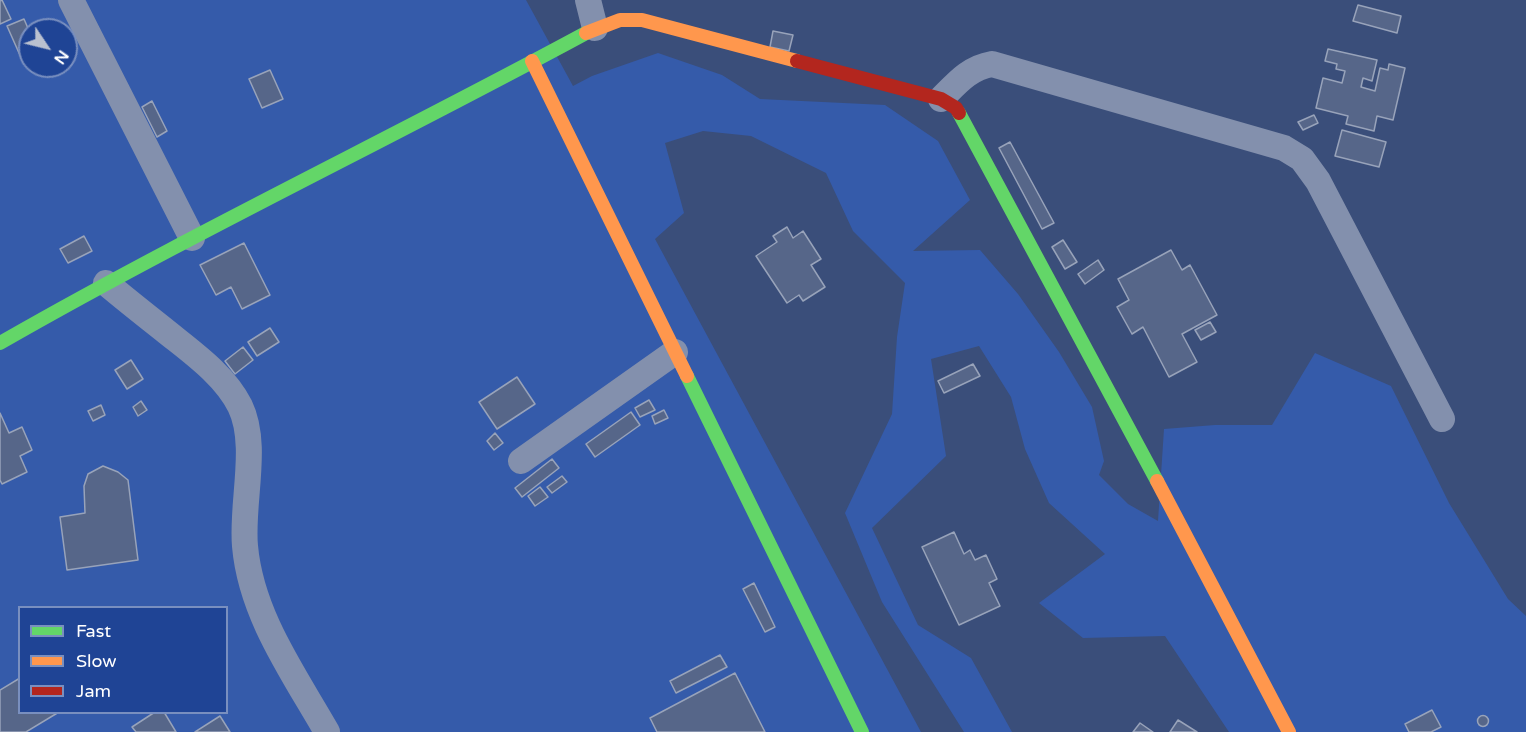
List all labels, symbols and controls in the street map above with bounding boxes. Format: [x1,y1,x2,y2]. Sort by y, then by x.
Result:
north arrow [18,18,78,78]
text: N [49,46,73,68]
legend [18,606,228,714]
text: Fast [76,620,111,642]
text: Slow [76,650,117,672]
text: Jam [76,680,111,702]

